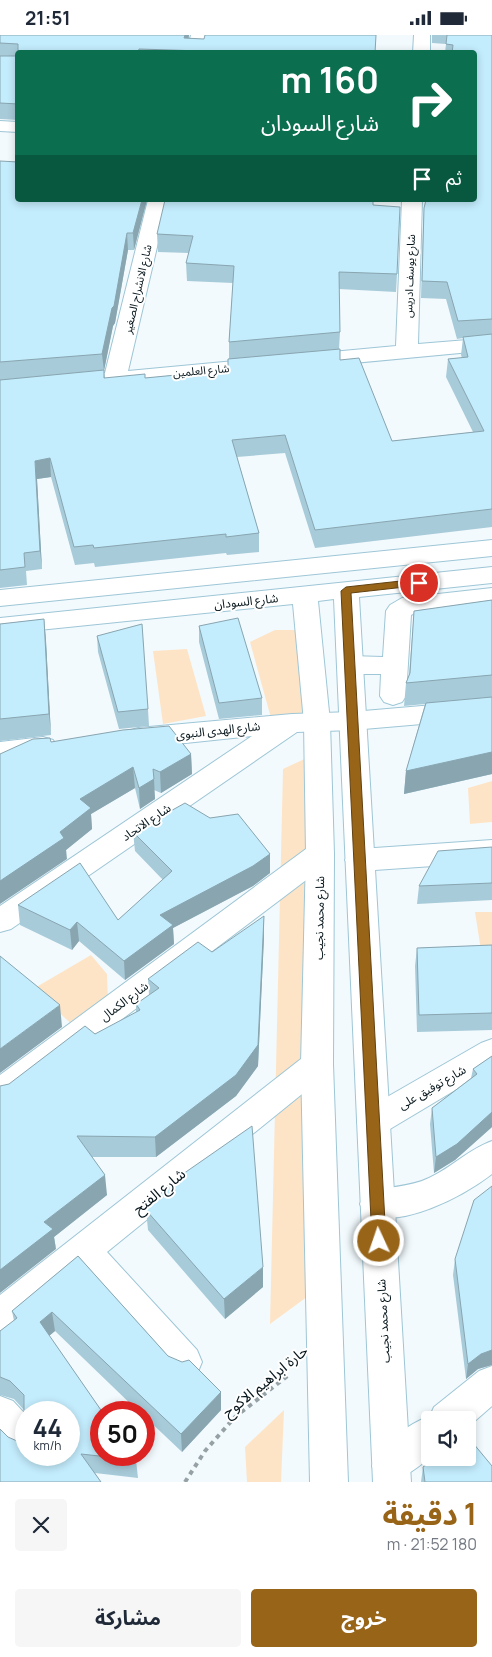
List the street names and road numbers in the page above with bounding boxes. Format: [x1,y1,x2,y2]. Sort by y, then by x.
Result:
street label: شارع يوسف ادريس [400,233,419,318]
street label: شارع الانشراح الصغير [119,243,156,336]
street label: شارع العلمين [172,360,230,381]
street label: شارع السودان [213,589,279,614]
street label: شارع الهدى النبوى [175,717,261,744]
street label: شارع الاتحاد [118,799,175,846]
street label: شارع محمد نجيب [310,876,329,960]
street label: شارع الكمال [96,977,152,1026]
street label: شارع توفيق على [395,1061,469,1114]
street label: شارع الفتح [128,1163,191,1220]
street label: شارع محمد نجيب [372,1279,395,1363]
street label: حارة ابراهيم الاكوح [218,1340,314,1424]

